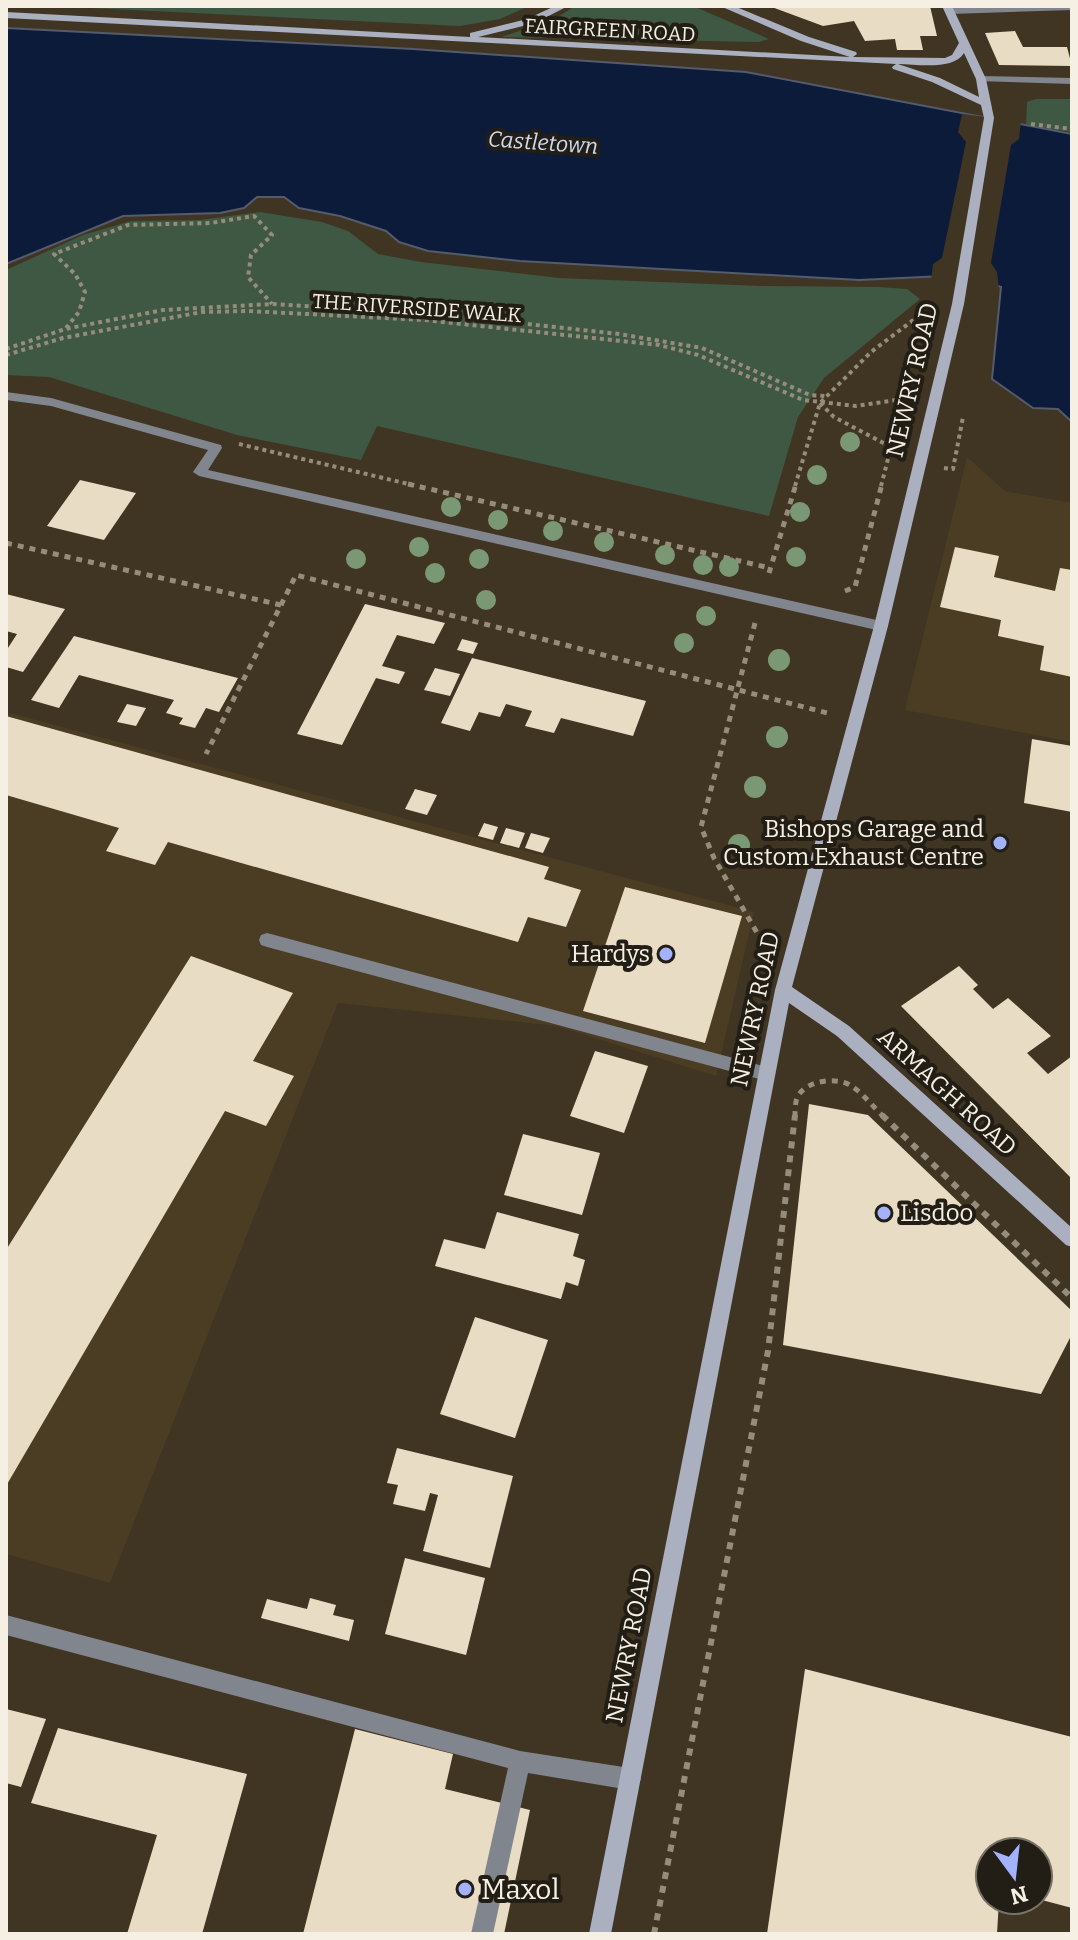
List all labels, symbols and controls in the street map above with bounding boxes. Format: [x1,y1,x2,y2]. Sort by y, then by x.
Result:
street label: FAIRGREEN ROAD [524,14,696,46]
water label: Castletown [487,125,599,160]
street label: THE RIVERSIDE WALK [312,289,522,327]
street label: NEWRY ROAD [881,300,943,460]
place label: Bishops Garage and Custom Exhaust Centre [723,815,984,871]
marker: Bishops Garage and Custom Exhaust Centre [991,834,1009,852]
street label: NEWRY ROAD [725,929,785,1089]
place label: Hardys [571,940,650,968]
marker: Hardys [657,945,675,963]
street label: ARMAGH ROAD [872,1022,1022,1162]
place label: Lisdoo [900,1199,973,1227]
marker: Lisdoo [875,1204,893,1222]
street label: NEWRY ROAD [600,1565,658,1725]
north arrow [974,1836,1054,1916]
place label: Maxol [481,1873,560,1906]
marker: Maxol [456,1880,474,1898]
text: N [1007,1880,1031,1910]

